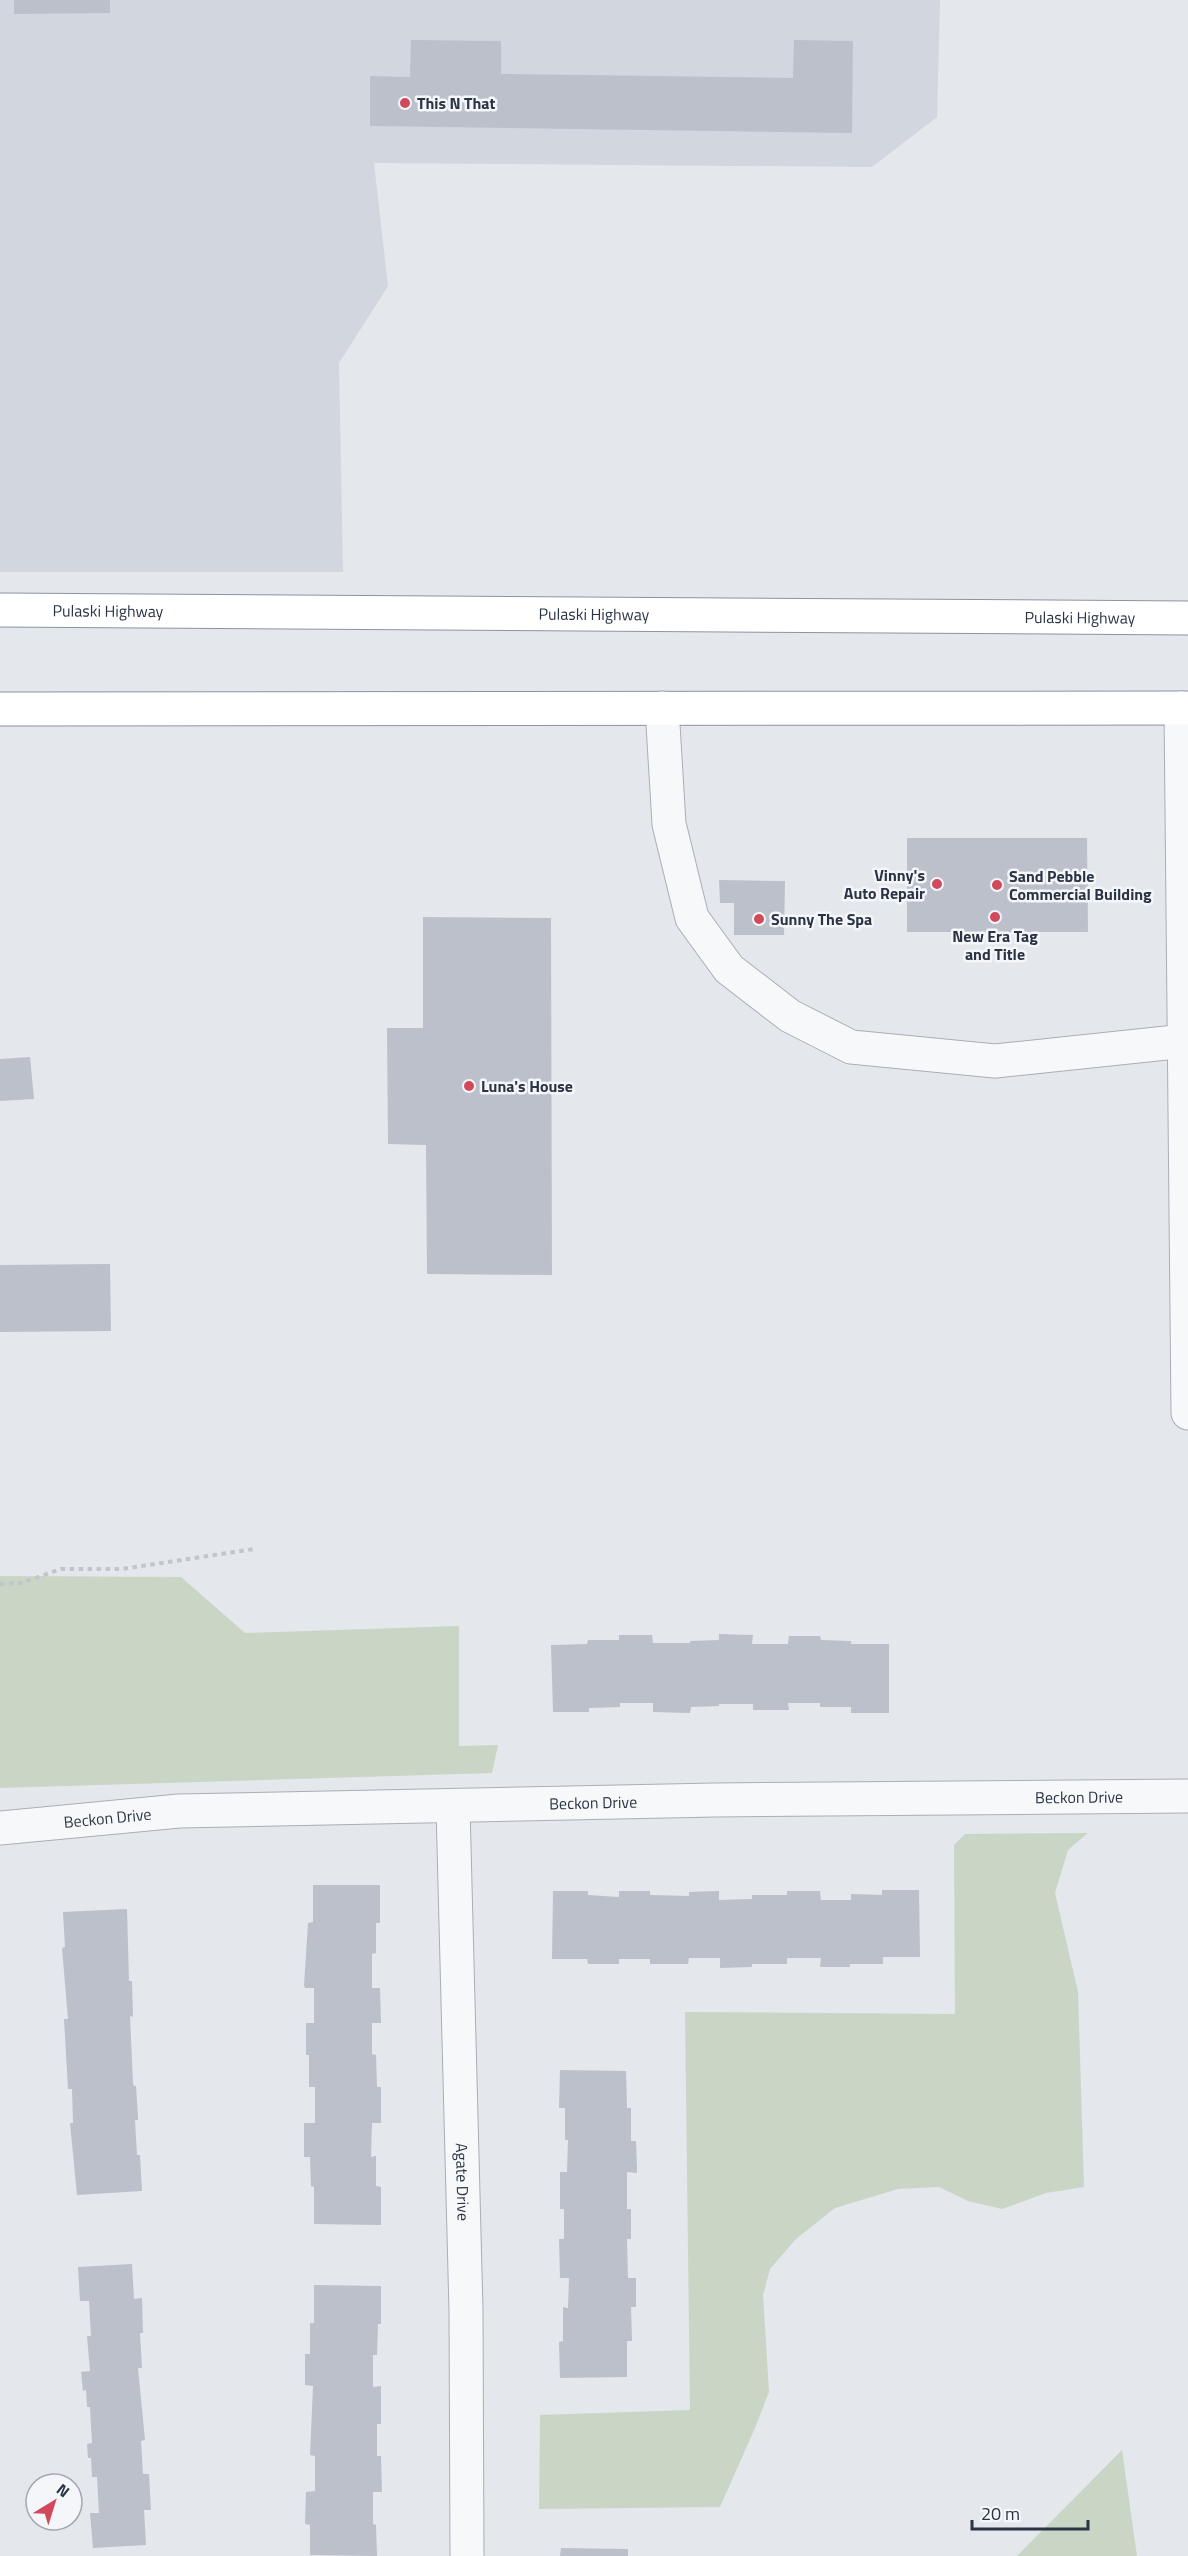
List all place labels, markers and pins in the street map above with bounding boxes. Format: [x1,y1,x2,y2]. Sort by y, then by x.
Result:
place label: This N That [417,91,496,115]
marker: This N That [398,96,412,110]
place label: Vinny's Auto Repair [844,863,925,905]
place label: Sand Pebble Commercial Building [1009,864,1152,906]
marker: Vinny's Auto Repair [930,877,944,891]
marker: Sand Pebble Commercial Building [990,878,1004,892]
place label: Sunny The Spa [771,907,872,931]
marker: New Era Tag and Title [988,910,1002,924]
marker: Sunny The Spa [752,912,766,926]
place label: New Era Tag and Title [952,924,1038,966]
place label: Luna's House [481,1074,573,1098]
marker: Luna's House [462,1079,476,1093]

